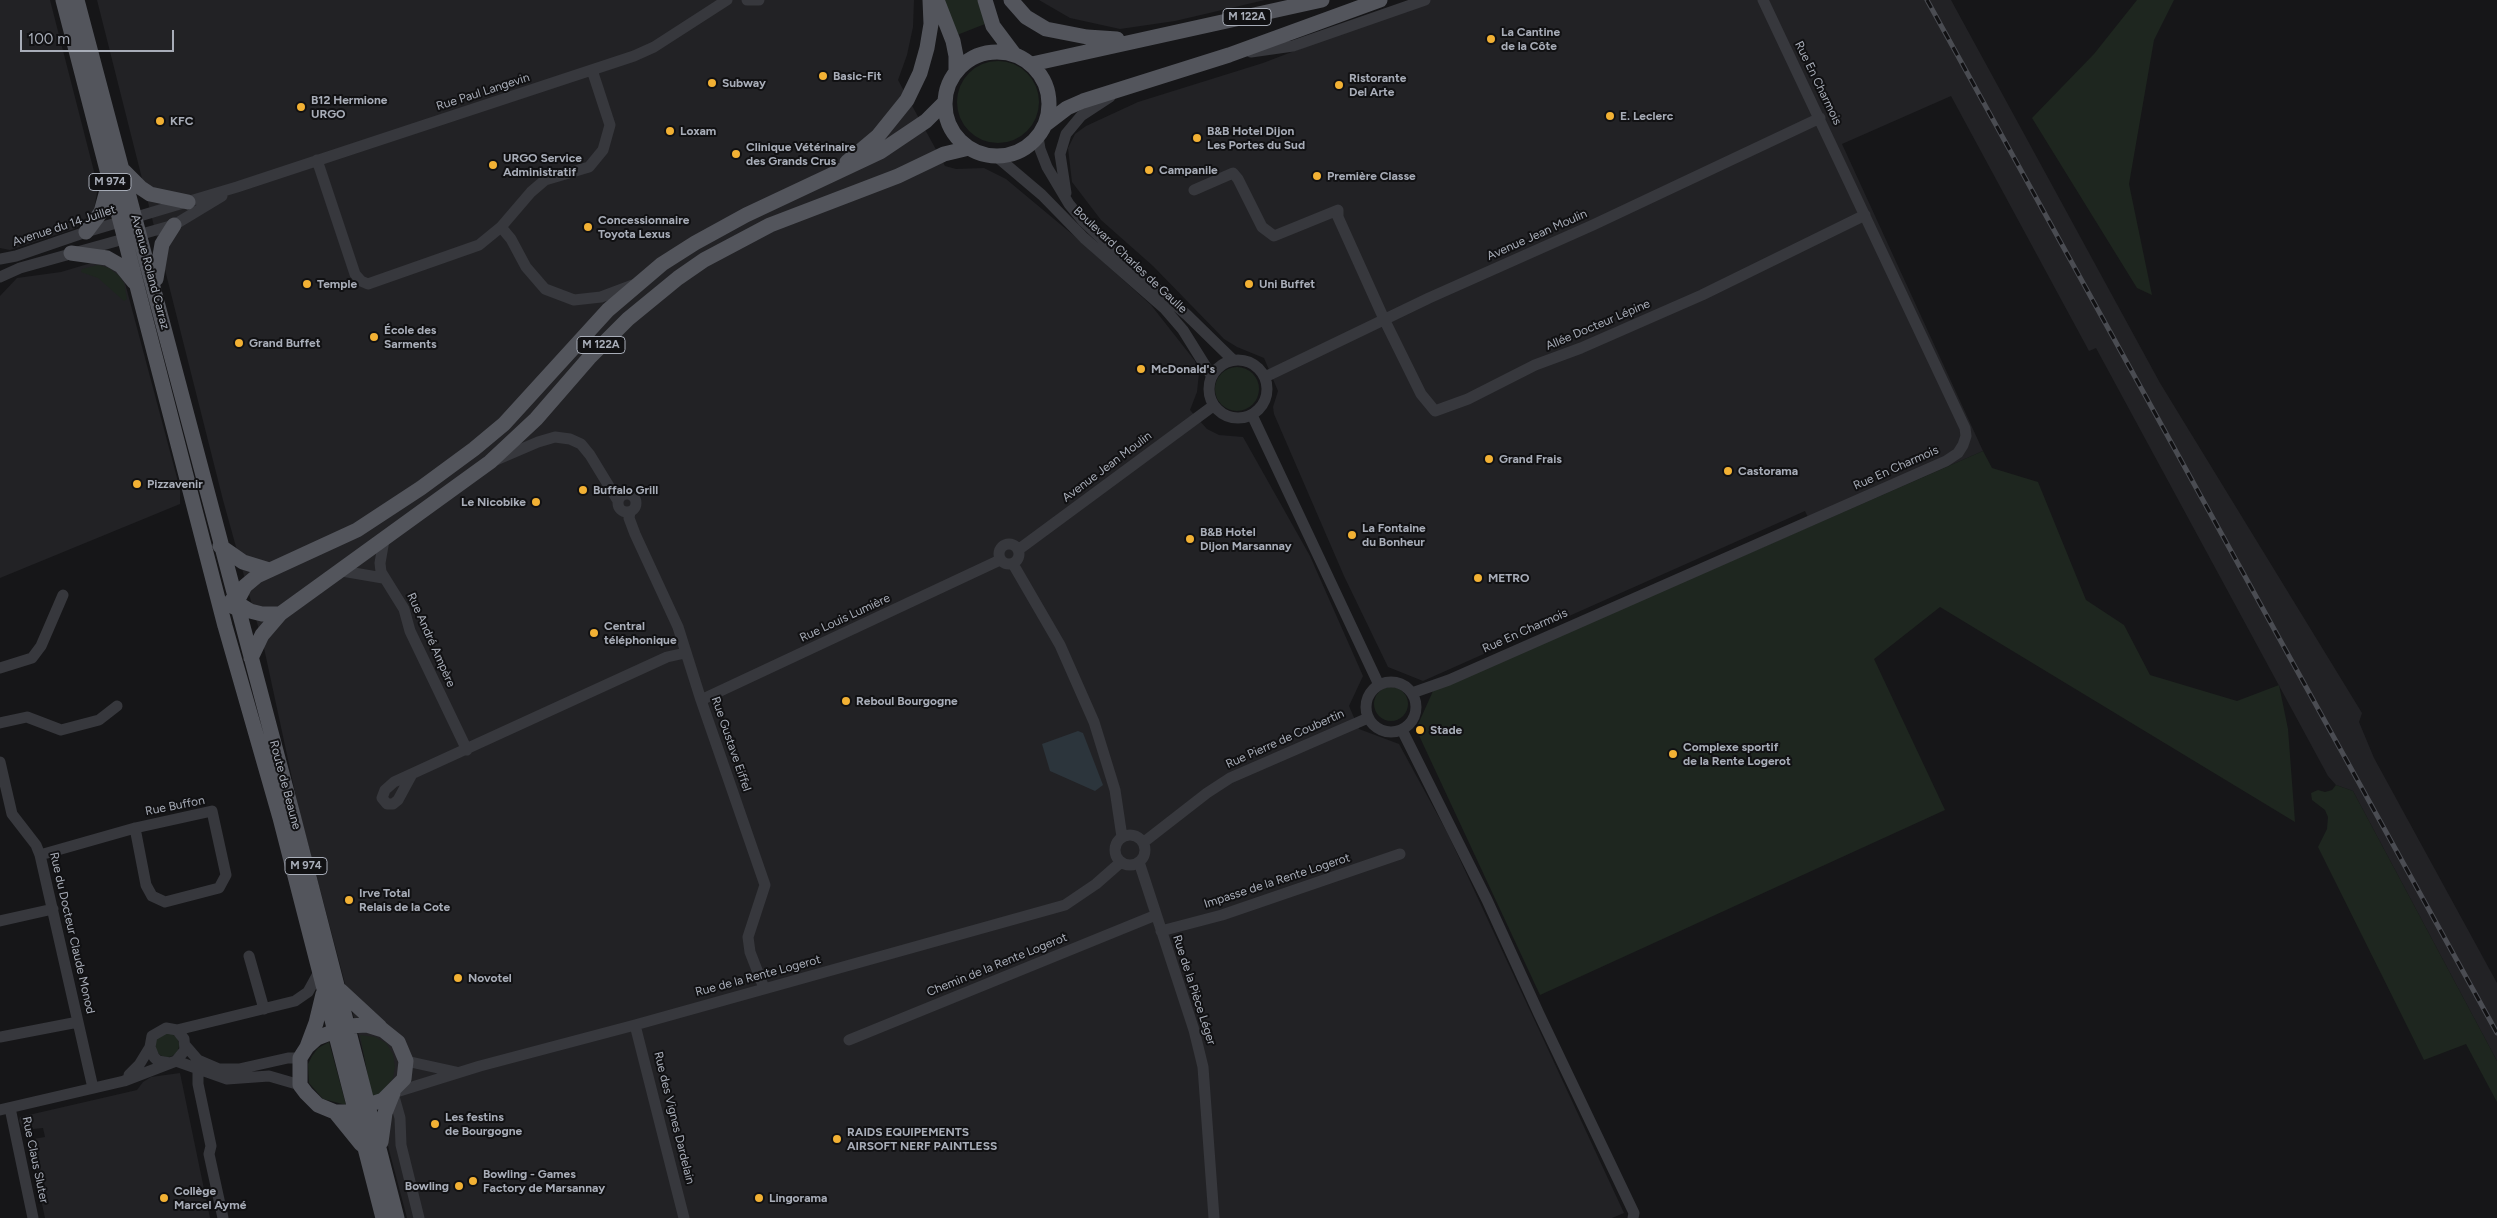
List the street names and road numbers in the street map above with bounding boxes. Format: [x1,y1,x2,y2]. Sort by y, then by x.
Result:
road number: M 122A [1223,8,1271,26]
street label: Rue En Charmois [1791,39,1845,127]
street label: Rue Paul Langevin [435,70,531,114]
road number: M 974 [89,173,131,190]
street label: Avenue du 14 Juillet [11,203,117,249]
street label: Boulevard Charles de Gaulle [1070,204,1190,316]
street label: Avenue Jean Moulin [1485,206,1589,264]
street label: Avenue Roland Carraz [128,213,172,331]
street label: Allée Docteur Lépine [1544,297,1652,353]
road number: M 122A [577,336,625,354]
street label: Avenue Jean Moulin [1060,429,1154,505]
street label: Rue En Charmois [1851,443,1941,493]
street label: Rue André Ampère [404,591,458,689]
street label: Rue Louis Lumière [798,591,892,645]
street label: Rue En Charmois [1480,606,1570,656]
street label: Rue Gustave Eiffel [708,695,754,793]
street label: Rue Pierre de Coubertin [1224,706,1346,772]
street label: Route de Beaune [266,739,304,831]
street label: Rue Buffon [144,793,206,819]
street label: Rue du Docteur Claude Monod [46,851,98,1015]
street label: Impasse de la Rente Logerot [1202,851,1352,911]
road number: M 974 [285,858,327,874]
street label: Chemin de la Rente Logerot [925,930,1069,1000]
street label: Rue de la Pièce Léger [1169,933,1219,1047]
street label: Rue de la Rente Logerot [694,952,822,1000]
street label: Rue des Vignes Dardelain [651,1050,697,1186]
street label: Rue Claus Sluter [19,1115,51,1205]

